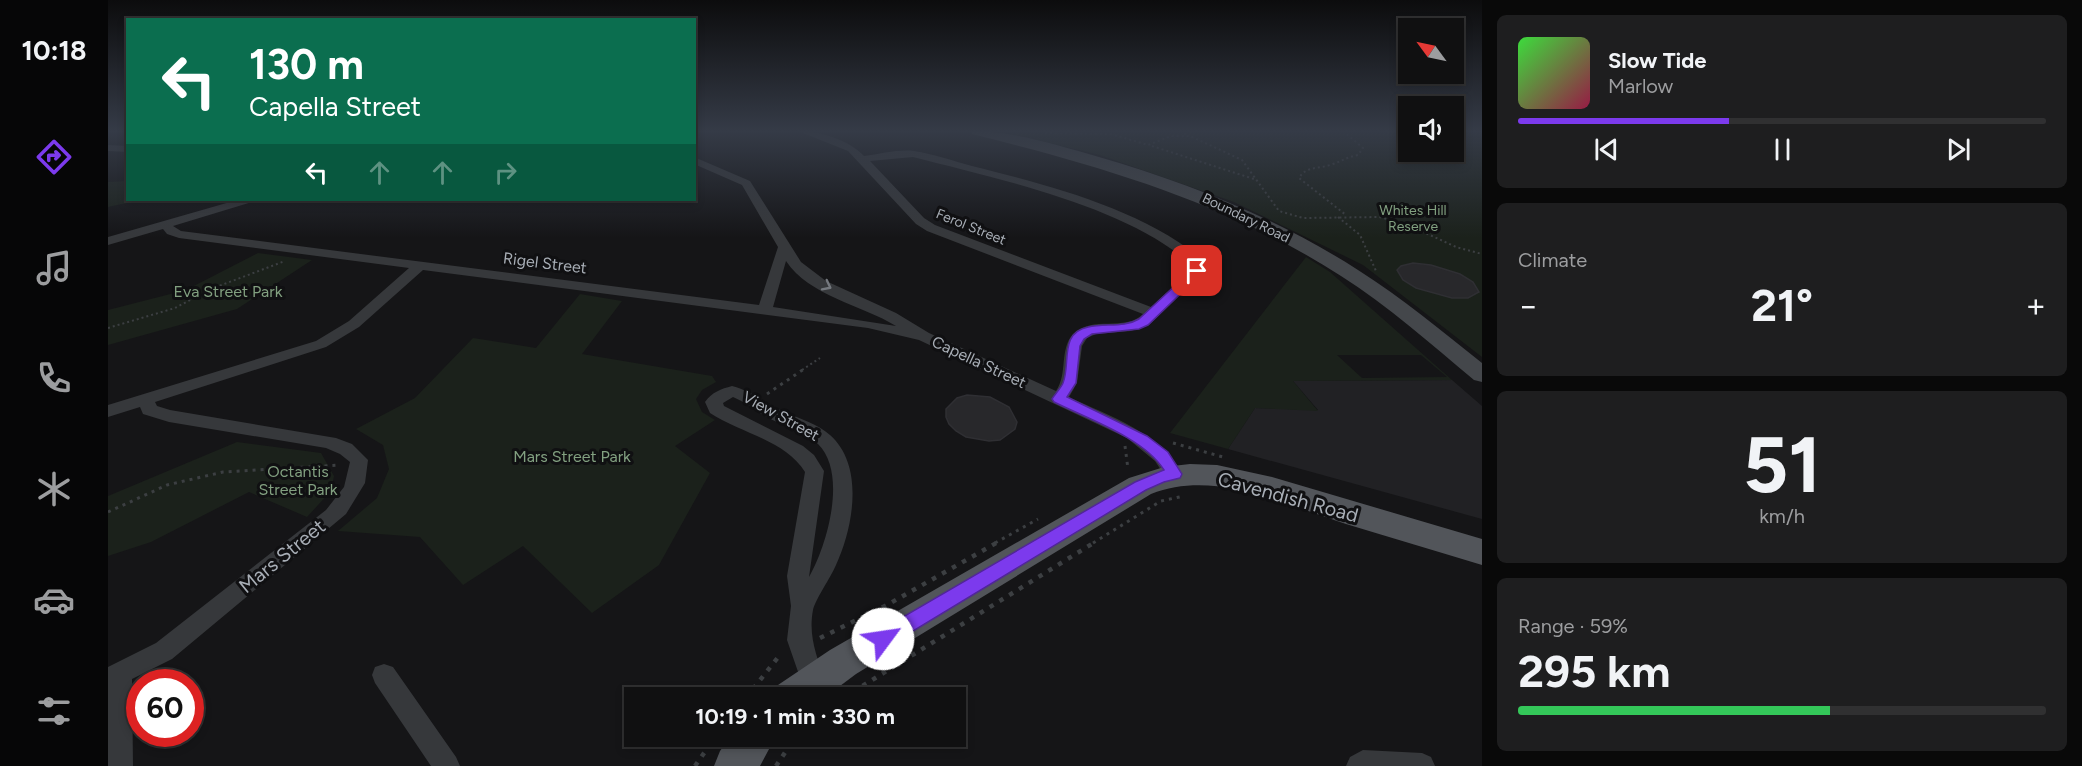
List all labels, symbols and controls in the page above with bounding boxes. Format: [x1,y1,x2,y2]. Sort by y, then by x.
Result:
north arrow [1398,18,1464,84]
map controls [1398,18,1464,162]
text: 10:18 [22,34,86,67]
text: 130 m [249,39,364,90]
icon: left [150,42,228,120]
text: Slow Tide [1608,47,1707,74]
text: Marlow [1608,74,1673,98]
text: Capella Street [249,90,421,123]
button: sound [1398,96,1464,162]
icon: previous [1590,133,1623,166]
icon: pause [1766,133,1799,166]
icon: next [1942,133,1975,166]
icon: directions [33,136,75,178]
icon: left [300,156,333,189]
icon: ahead [363,156,396,189]
icon: ahead [426,156,459,189]
icon: right [489,156,522,189]
street label: Boundary Road [1199,189,1293,247]
park label: Whites Hill Reserve [1379,202,1447,235]
street label: Ferol Street [934,205,1008,249]
pin [1171,245,1222,296]
icon: music [33,247,75,289]
street label: Rigel Street [502,248,588,278]
text: Climate [1518,248,1587,272]
icon: arrive [1180,254,1213,287]
text: 21° [1751,278,1813,332]
one-way arrow [820,279,831,290]
park label: Eva Street Park [174,282,283,301]
text: − [1518,286,1539,325]
text: + [2025,286,2046,325]
street label: Capella Street [929,332,1029,392]
icon: phone [33,357,75,399]
street label: View Street [739,387,823,445]
text: 51 [1743,418,1821,512]
park label: Mars Street Park [513,447,631,466]
park label: Octantis Street Park [258,462,338,499]
street label: Cavendish Road [1215,467,1361,527]
icon: climate [33,468,75,510]
text: km/h [1759,504,1805,528]
street label: Mars Street [234,514,330,598]
icon: car [33,579,75,621]
position arrow [851,607,915,671]
text: Range · 59% [1518,614,1628,638]
text: 295 km [1518,644,1670,698]
speed limit sign: 60 [126,669,204,747]
icon: filters [33,690,75,732]
text: 10:19 · 1 min · 330 m [695,703,895,730]

